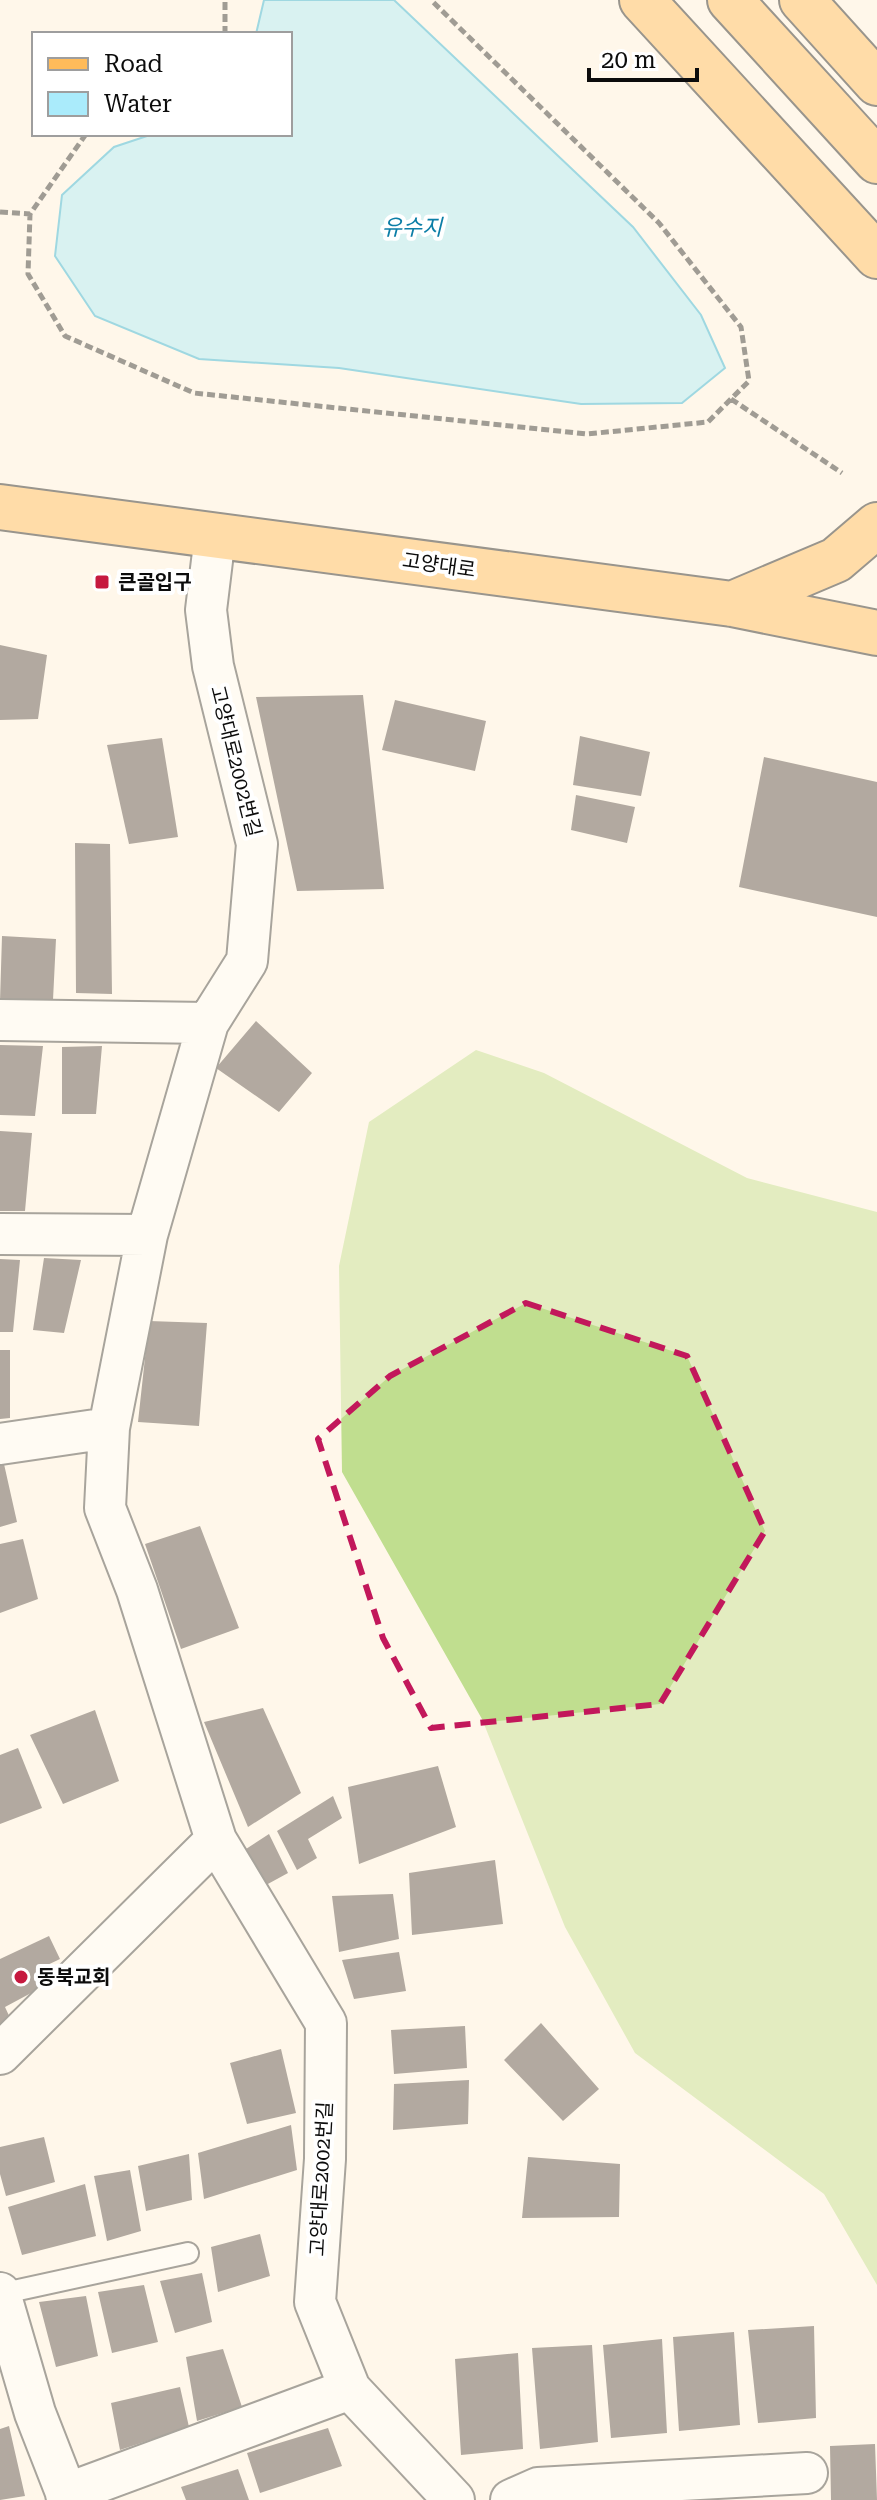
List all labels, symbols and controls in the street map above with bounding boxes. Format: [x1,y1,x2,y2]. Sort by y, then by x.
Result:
legend [32,32,292,136]
scale bar [589,32,697,82]
text: 20 m [601,46,656,74]
text: Road [104,50,163,78]
text: Water [104,90,172,118]
water label: 유수지 [382,215,444,240]
street label: 고양대로 [401,548,477,582]
place label: 큰골입구 [118,570,192,594]
marker: 큰골입구 [93,573,111,591]
street label: 고양대로2002번길 [206,683,266,839]
place label: 동북교회 [37,1965,111,1989]
marker: 동북교회 [12,1968,30,1986]
street label: 고양대로2002번길 [305,2101,337,2257]

